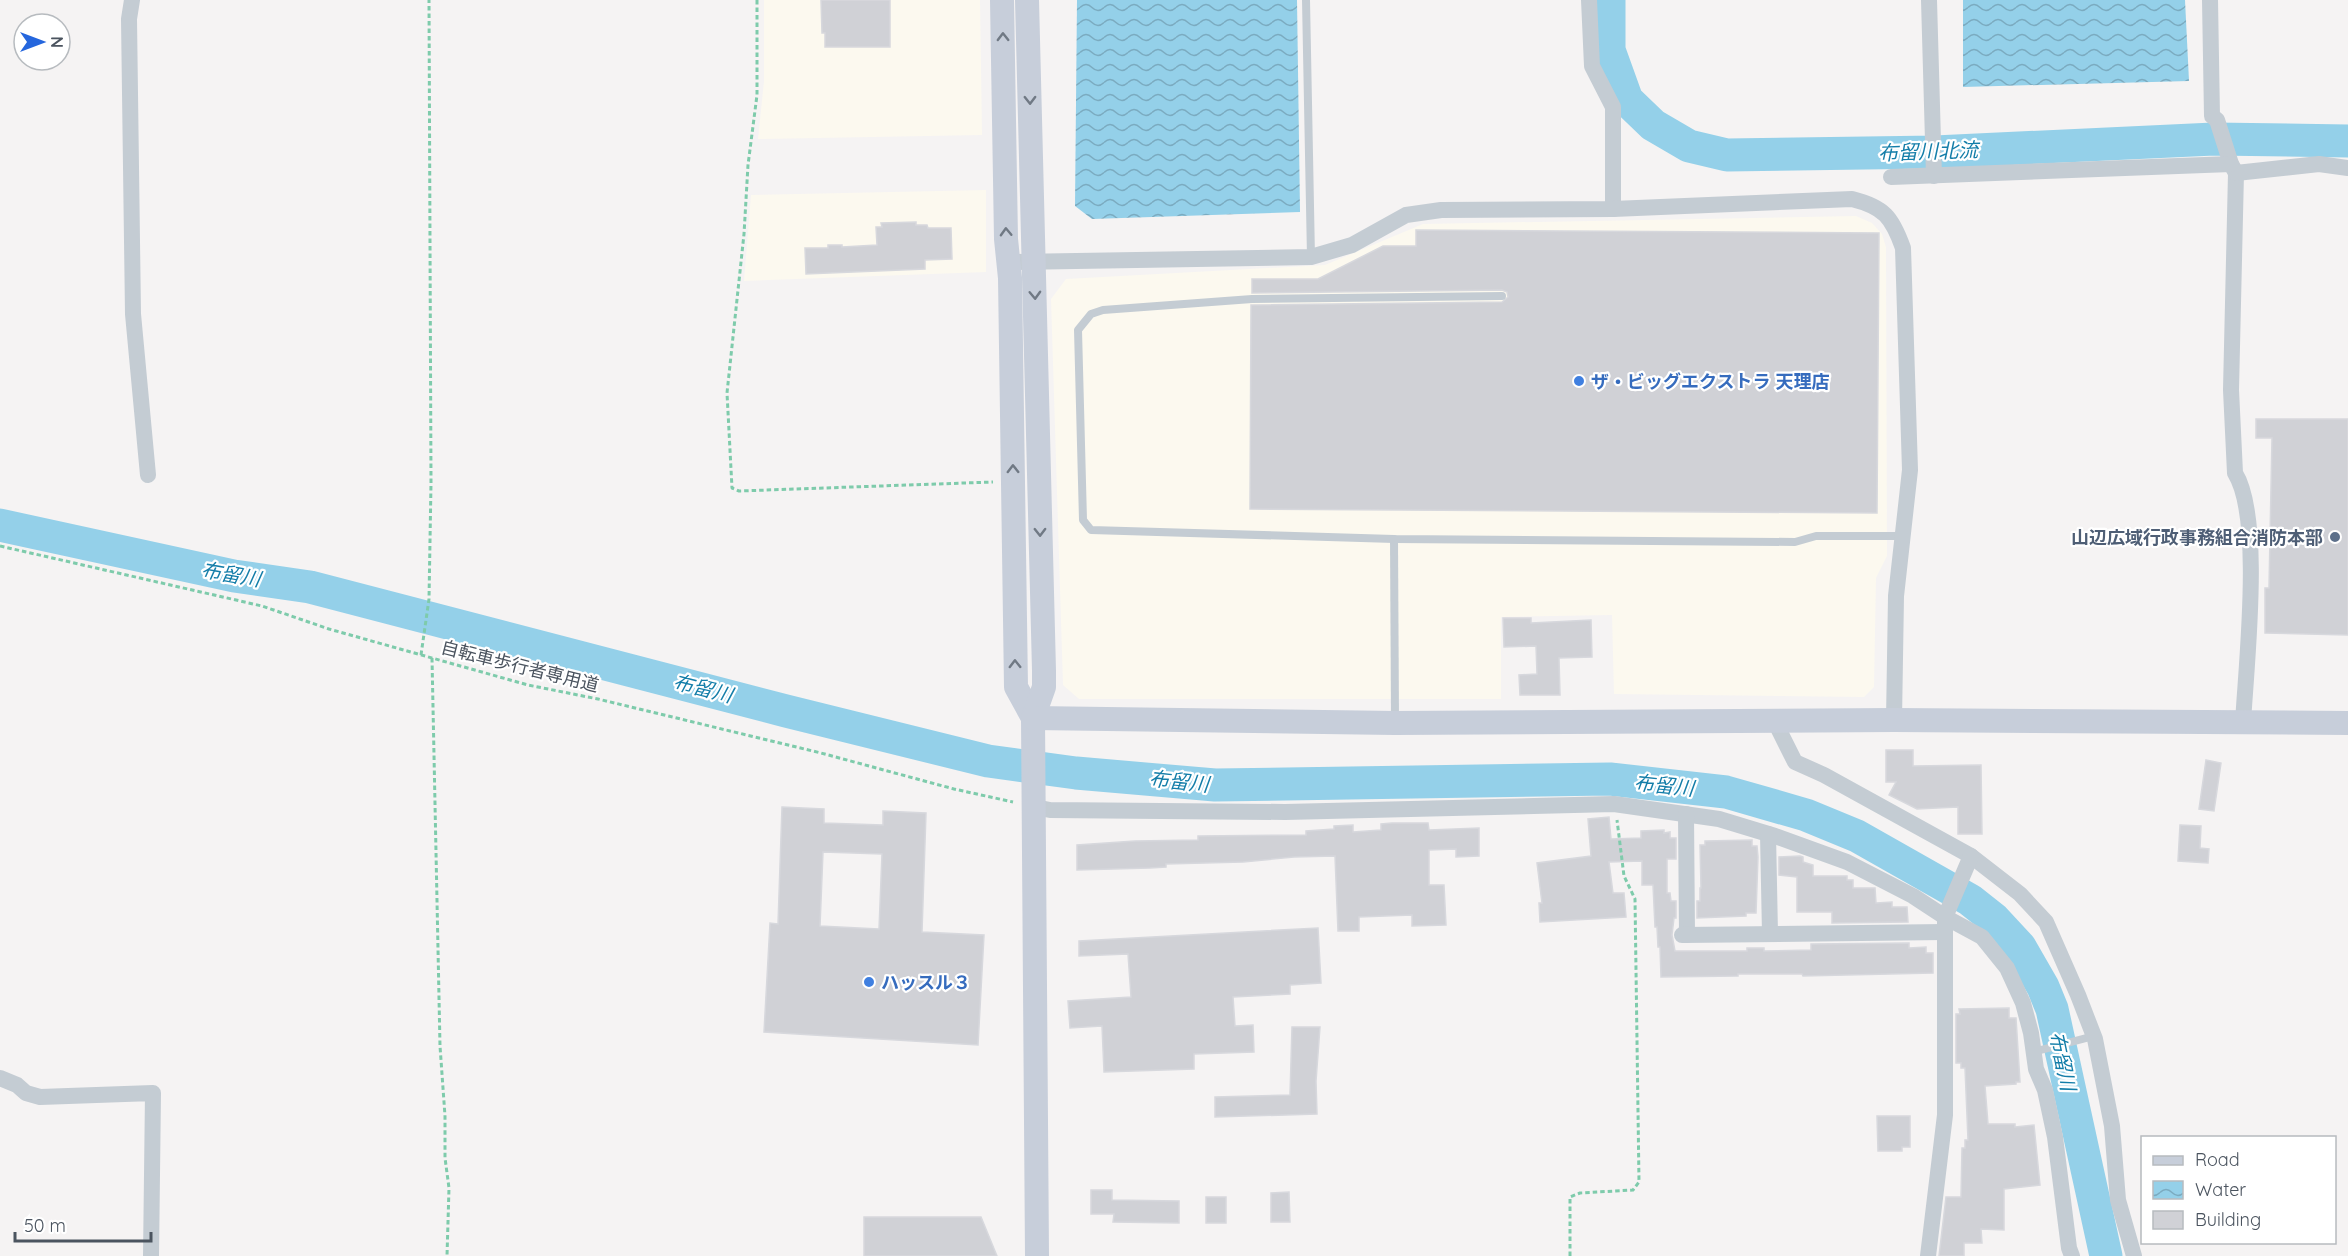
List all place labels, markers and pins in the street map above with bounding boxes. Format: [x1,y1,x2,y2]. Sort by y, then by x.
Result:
place label: ザ・ビッグエクストラ 天理店 [1591,370,1830,393]
marker: ザ・ビッグエクストラ 天理店 [1572,374,1586,388]
place label: 山辺広域行政事務組合消防本部 [2071,526,2323,549]
marker: 山辺広域行政事務組合消防本部 [2328,530,2342,544]
place label: ハッスル３ [881,971,971,994]
marker: ハッスル３ [862,975,876,989]

